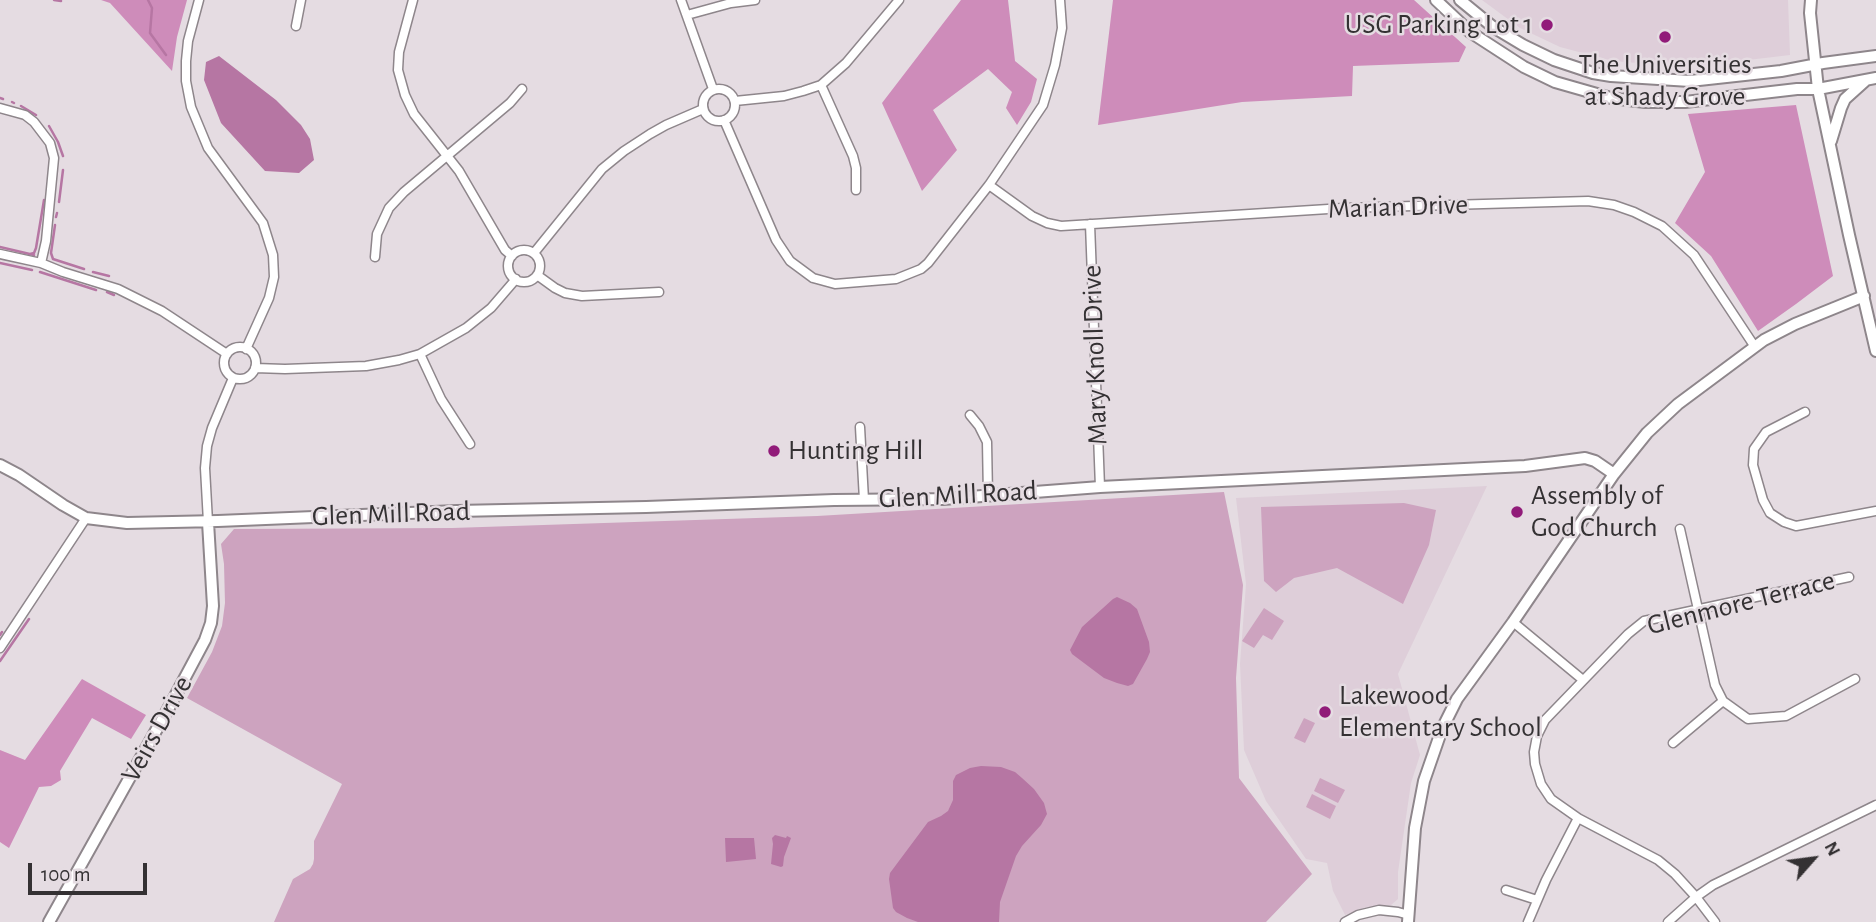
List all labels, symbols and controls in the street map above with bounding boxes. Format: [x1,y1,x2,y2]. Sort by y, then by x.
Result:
place label: USG Parking Lot 1 [1345,8,1533,42]
marker: USG Parking Lot 1 [1539,17,1555,33]
marker: The Universities at Shady Grove [1657,29,1673,45]
place label: The Universities at Shady Grove [1578,48,1752,114]
street label: Marian Drive [1327,188,1469,226]
street label: Mary Knoll Drive [1075,264,1115,446]
place label: Hunting Hill [788,434,923,468]
marker: Hunting Hill [766,443,782,459]
street label: Glen Mill Road [878,474,1038,516]
place label: Assembly of God Church [1531,479,1663,545]
street label: Glen Mill Road [311,494,471,534]
marker: Assembly of God Church [1509,504,1525,520]
street label: Glenmore Terrace [1644,563,1838,643]
street label: Veirs Drive [114,670,200,788]
place label: Lakewood Elementary School [1339,679,1542,745]
marker: Lakewood Elementary School [1317,704,1333,720]
north arrow [1778,824,1848,894]
text: N [1820,839,1843,859]
scale bar [32,848,150,892]
text: 100 m [41,864,91,885]

